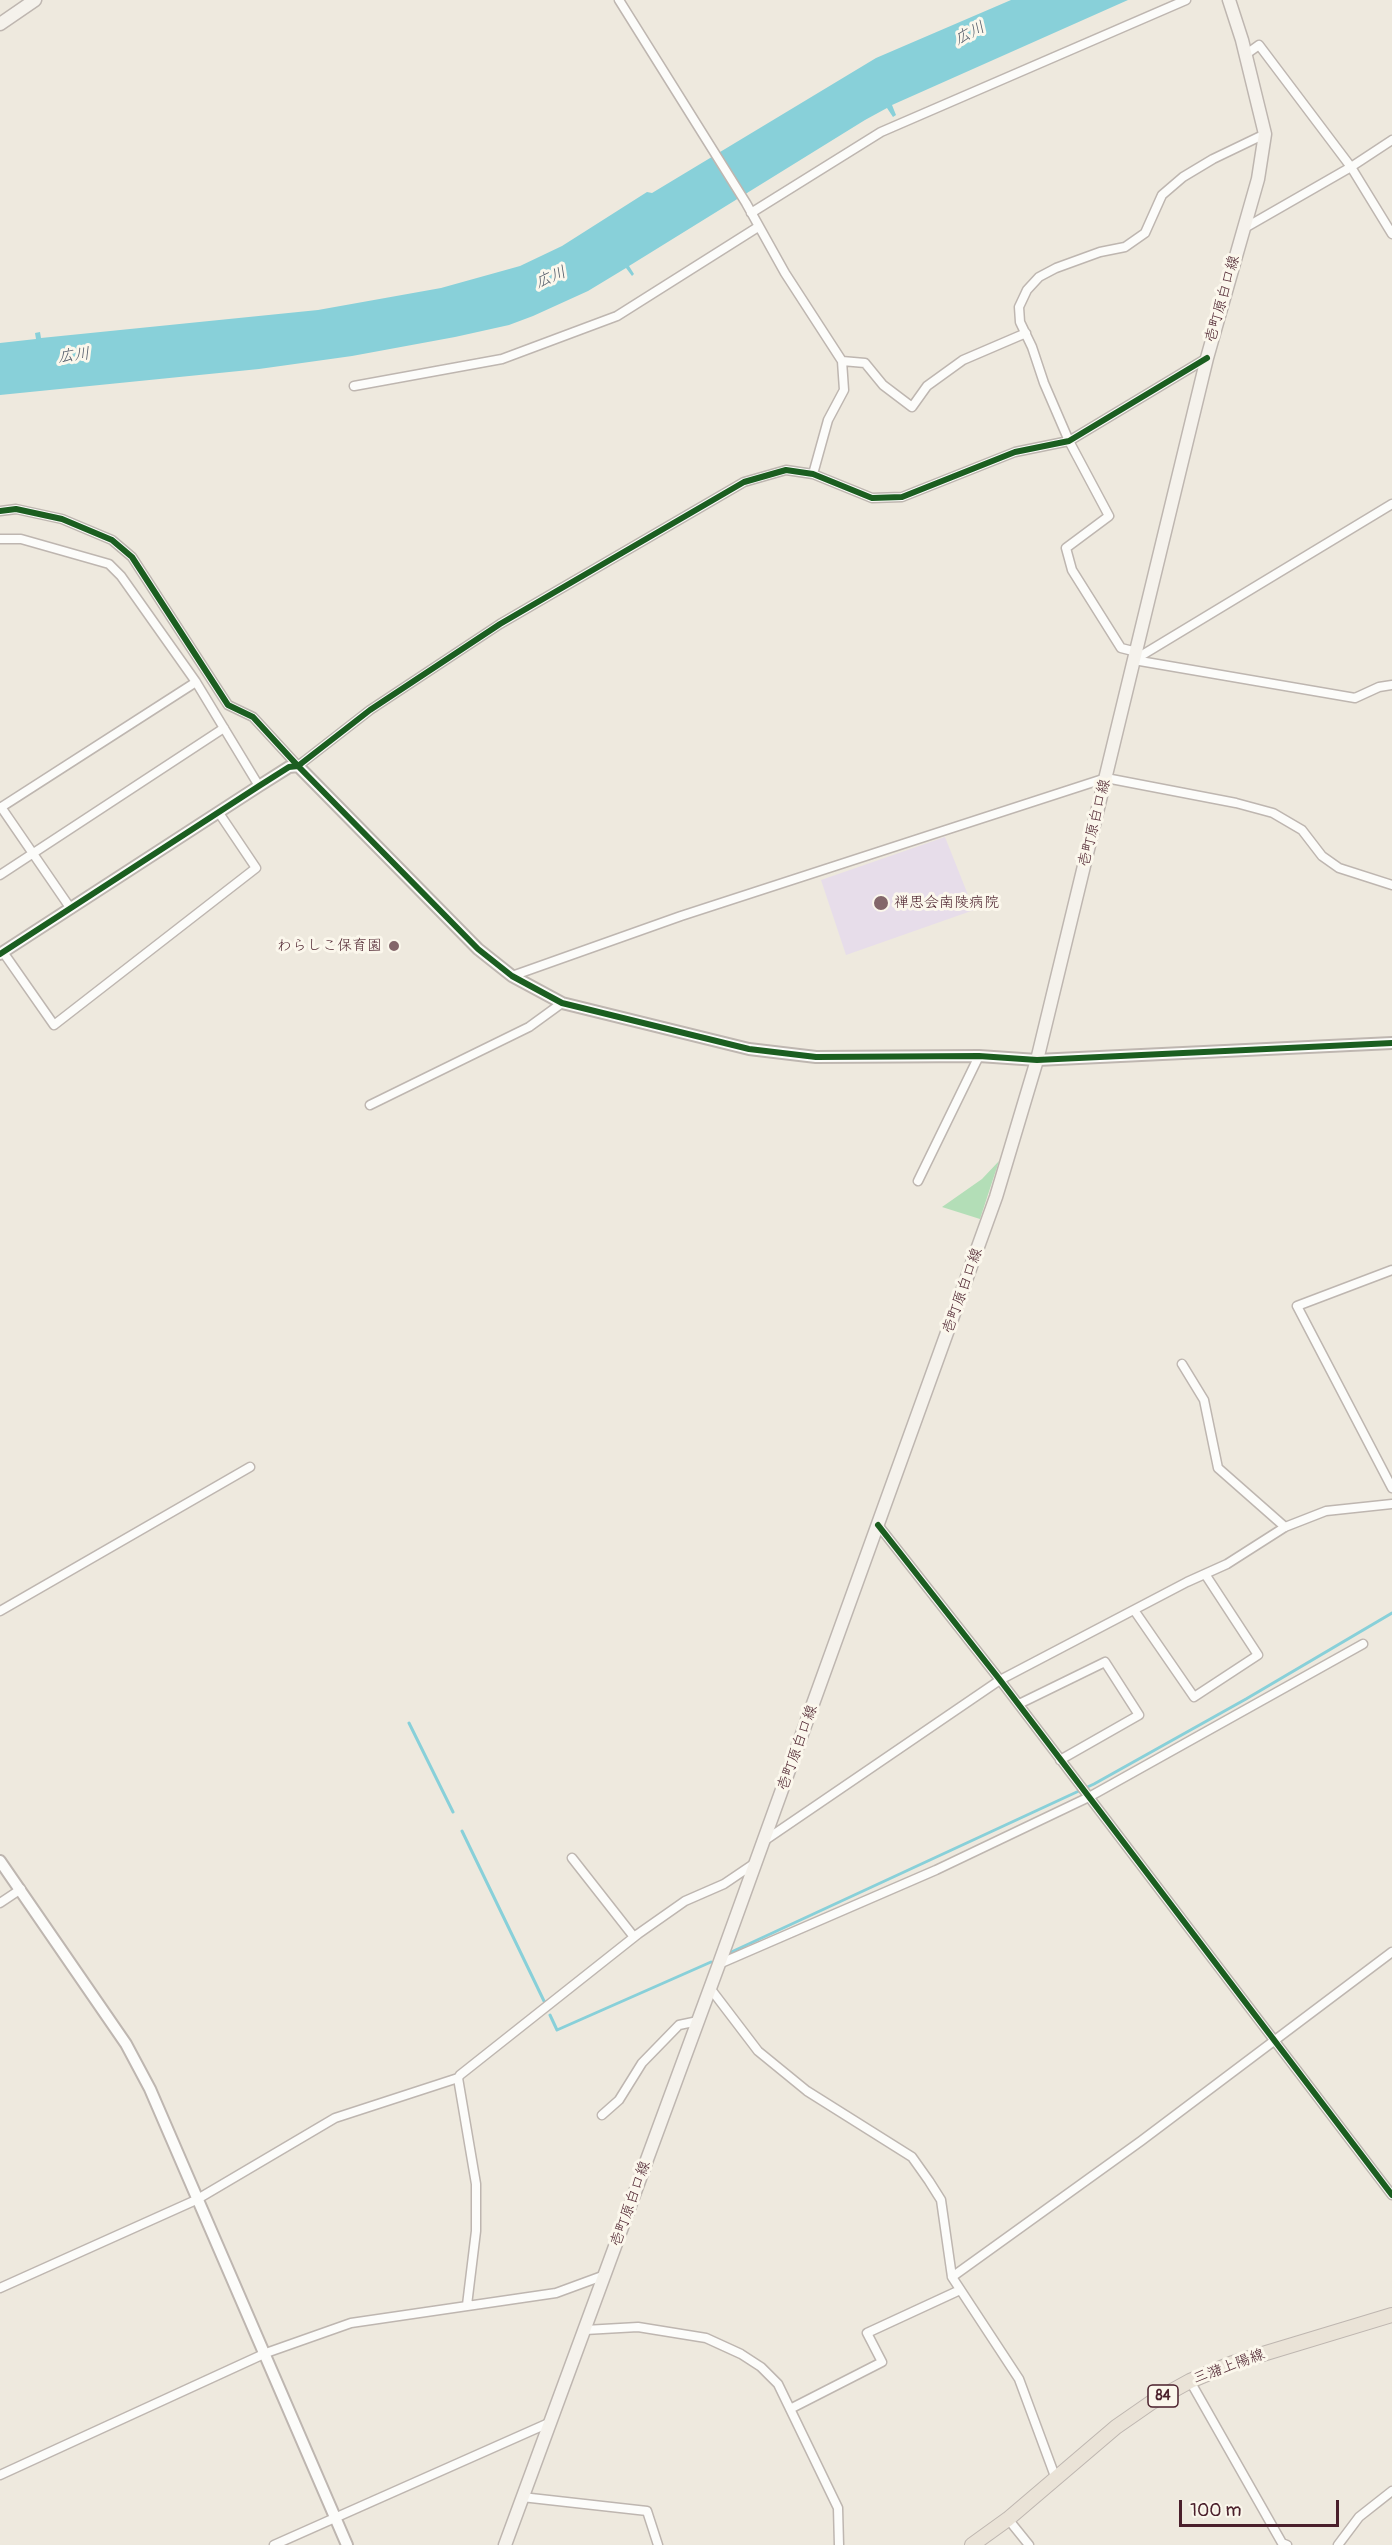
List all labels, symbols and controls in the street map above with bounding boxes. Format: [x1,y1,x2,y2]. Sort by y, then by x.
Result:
water label: 広川 [951,18,989,50]
street label: 壱町原白口線 [1202,253,1244,345]
water label: 広川 [533,263,569,293]
water label: 広川 [57,345,91,367]
street label: 壱町原白口線 [1075,777,1115,869]
marker: 禅思会南陵病院 [872,894,890,912]
place label: 禅思会南陵病院 [894,894,999,912]
place label: わらしこ保育園 [277,937,382,955]
marker: わらしこ保育園 [387,939,401,953]
street label: 壱町原白口線 [939,1246,987,1336]
street label: 壱町原白口線 [774,1703,822,1793]
street label: 壱町原白口線 [607,2159,655,2249]
street label: 三潴上陽線 [1191,2346,1267,2388]
road number: 84 [1148,2385,1178,2407]
scale bar [1182,2488,1342,2526]
text: 100 m [1190,2499,1242,2522]

